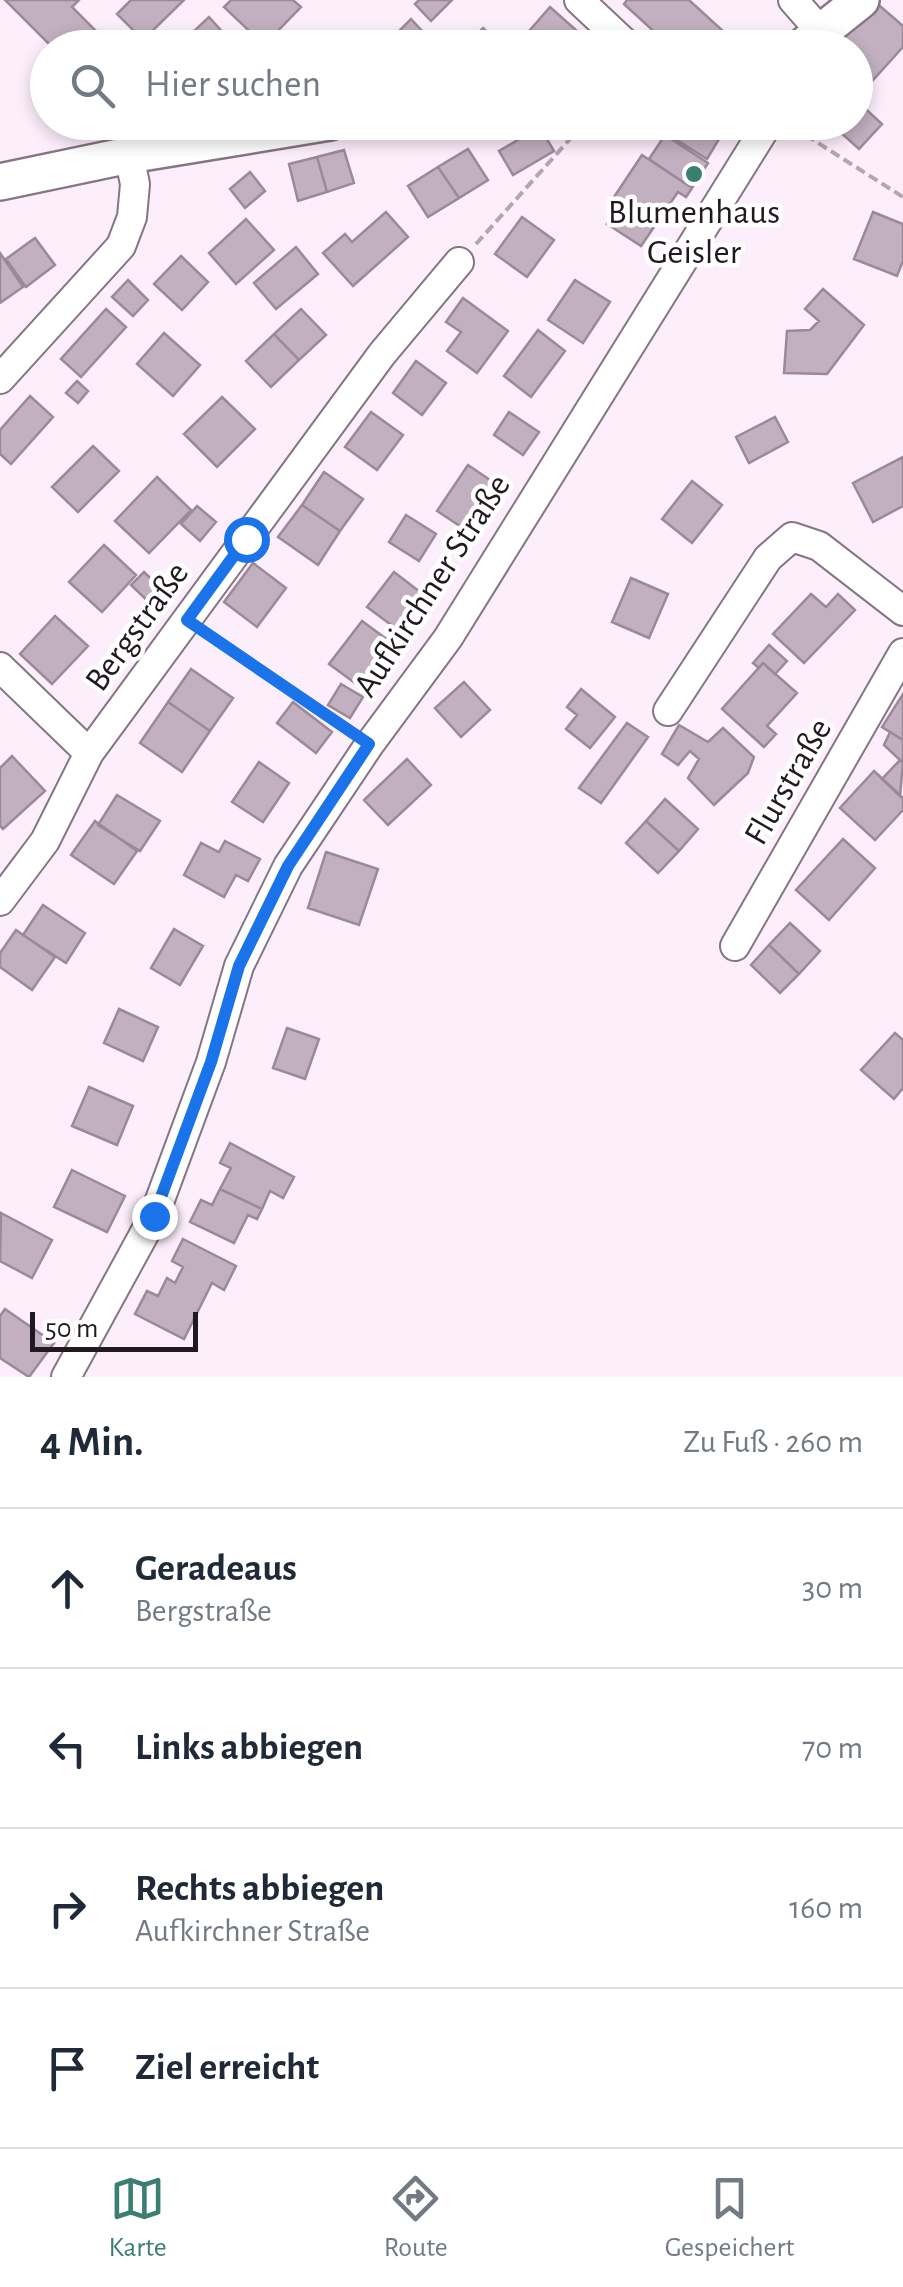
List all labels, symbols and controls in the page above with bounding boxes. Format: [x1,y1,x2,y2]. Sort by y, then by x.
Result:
search box [30,30,873,140]
icon: search [65,58,120,113]
text: Hier suchen [145,66,321,104]
marker: Blumenhaus Geisler [683,163,705,185]
place label: Blumenhaus Geisler [608,195,780,270]
street label: Aufkirchner Straße [348,469,517,703]
route start [224,517,270,563]
street label: Bergstraße [79,556,195,698]
street label: Flurstraße [738,713,838,851]
route end [132,1194,178,1240]
scale bar [30,1307,198,1352]
text: 50 m [45,1315,99,1343]
text: 4 Min. [40,1421,144,1463]
text: Zu Fuß · 260 m [683,1426,863,1458]
text: Geradeaus [135,1550,297,1588]
icon: ahead [40,1561,95,1616]
text: 30 m [802,1572,863,1604]
text: Bergstraße [135,1595,272,1627]
icon: left [40,1721,95,1776]
text: Links abbiegen [135,1729,363,1767]
text: 70 m [802,1732,863,1764]
text: Rechts abbiegen [135,1870,384,1908]
icon: right [40,1881,95,1936]
text: 160 m [789,1892,863,1924]
text: Aufkirchner Straße [135,1915,370,1947]
icon: arrive [40,2041,95,2096]
text: Ziel erreicht [135,2049,319,2087]
tab: Karte [109,2171,167,2265]
tab: Route [384,2171,448,2265]
tab: Gespeichert [665,2171,794,2265]

